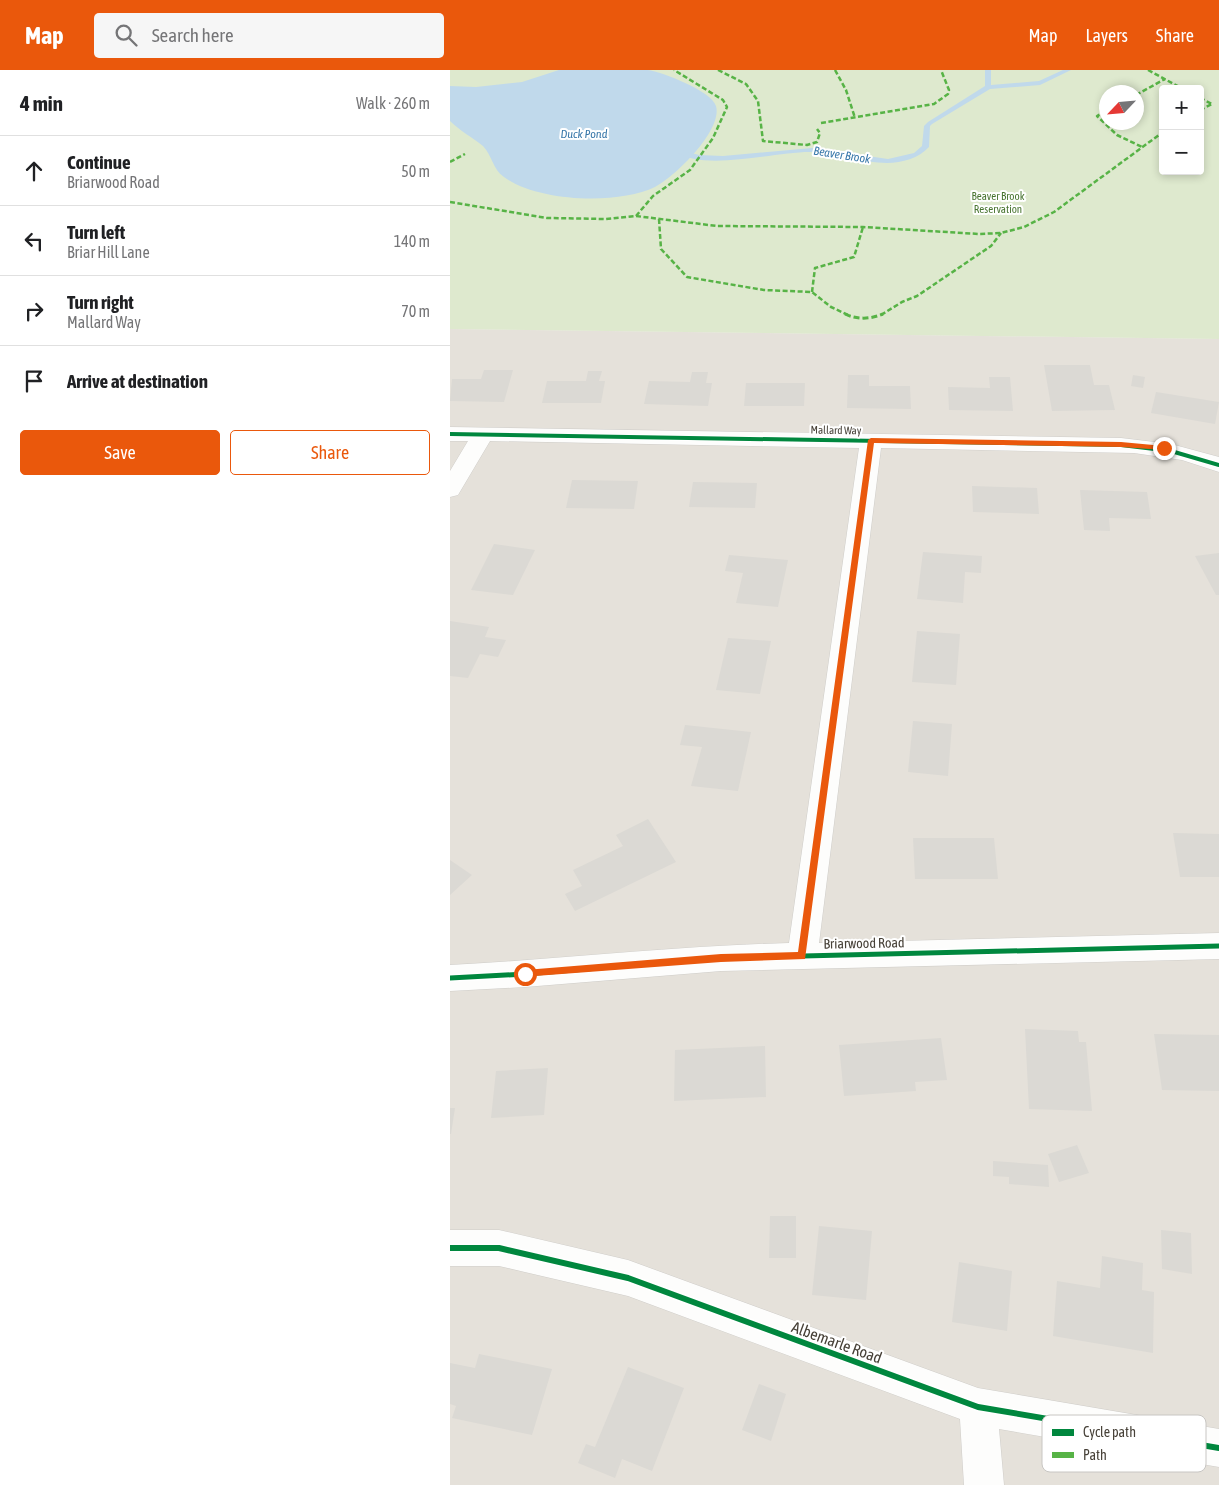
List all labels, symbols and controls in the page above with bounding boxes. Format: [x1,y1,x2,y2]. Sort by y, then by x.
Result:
search box [94,13,444,58]
icon: search [112,21,140,49]
text: Map [25,22,64,49]
text: Search here [152,24,234,46]
text: Map [1028,25,1057,46]
text: Layers [1085,25,1128,46]
text: Share [1156,25,1194,46]
north arrow [1099,85,1144,130]
map controls [1159,85,1204,175]
button: + [1159,85,1204,130]
text: 4 min [20,91,63,115]
text: Walk · 260 m [356,94,430,112]
water label: Duck Pond [561,127,608,141]
button: − [1159,130,1204,175]
water label: Beaver Brook [813,144,872,167]
text: Continue [67,151,131,173]
icon: ahead [20,157,48,185]
text: 50 m [401,162,430,180]
text: Briarwood Road [67,173,160,191]
park label: Beaver Brook Reservation [971,190,1025,215]
text: Turn left [67,221,125,243]
icon: left [20,227,48,255]
text: 140 m [394,232,430,250]
text: Briar Hill Lane [67,243,150,261]
text: Turn right [67,291,134,313]
icon: right [20,297,48,325]
text: 70 m [401,302,430,320]
text: Mallard Way [67,313,141,331]
icon: arrive [20,367,48,395]
text: Arrive at destination [67,370,208,392]
street label: Mallard Way [811,424,862,436]
button: Save [20,430,220,475]
button: Share [230,430,430,475]
route end [1153,437,1176,460]
street label: Briarwood Road [823,934,905,952]
route start [514,963,537,986]
street label: Albemarle Road [789,1317,885,1367]
legend [1042,1415,1206,1472]
text: Cycle path [1083,1424,1136,1440]
text: Path [1083,1447,1107,1463]

